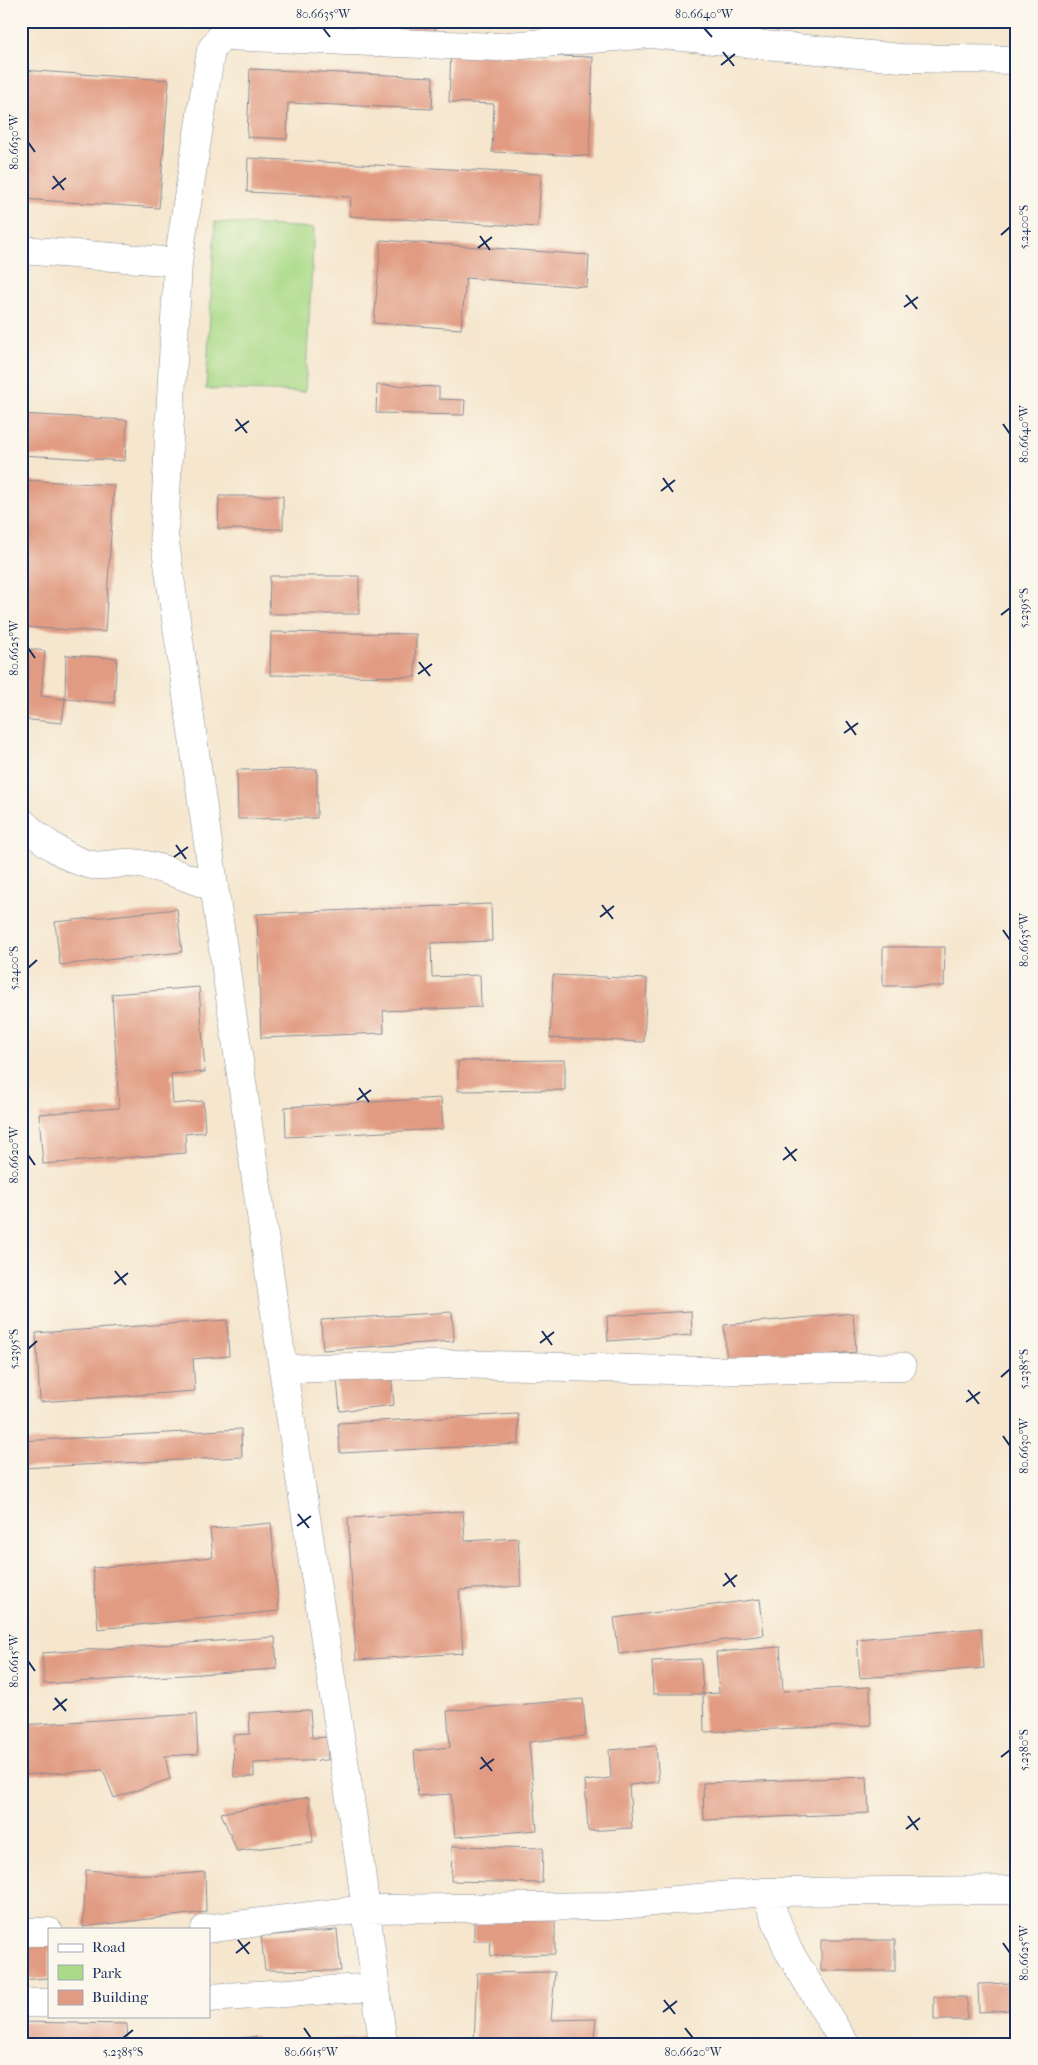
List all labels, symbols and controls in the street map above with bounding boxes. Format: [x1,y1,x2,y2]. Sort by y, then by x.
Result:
text: 80.6635°W [296,7,351,21]
text: 80.6640°W [675,7,734,21]
text: 80.6630°W [7,113,21,170]
text: 5.2400°S [1017,205,1031,249]
text: 80.6640°W [1017,404,1031,463]
text: 5.2395°S [1017,588,1031,628]
text: 80.6625°W [7,619,21,676]
text: 80.6635°W [1017,912,1031,967]
text: 5.2400°S [7,946,21,990]
text: 80.6620°W [7,1125,21,1183]
text: 5.2395°S [7,1329,21,1369]
text: 5.2385°S [1017,1349,1031,1389]
text: 80.6630°W [1017,1417,1031,1474]
text: 80.6615°W [7,1633,21,1688]
text: 5.2380°S [1017,1729,1031,1771]
text: 80.6625°W [1017,1924,1031,1981]
legend [48,1928,210,2018]
text: Road [92,1938,126,1956]
text: Park [92,1964,122,1982]
text: Building [92,1988,149,2006]
text: 5.2385°S [103,2045,143,2059]
text: 80.6615°W [284,2045,339,2059]
text: 80.6620°W [665,2045,723,2059]

